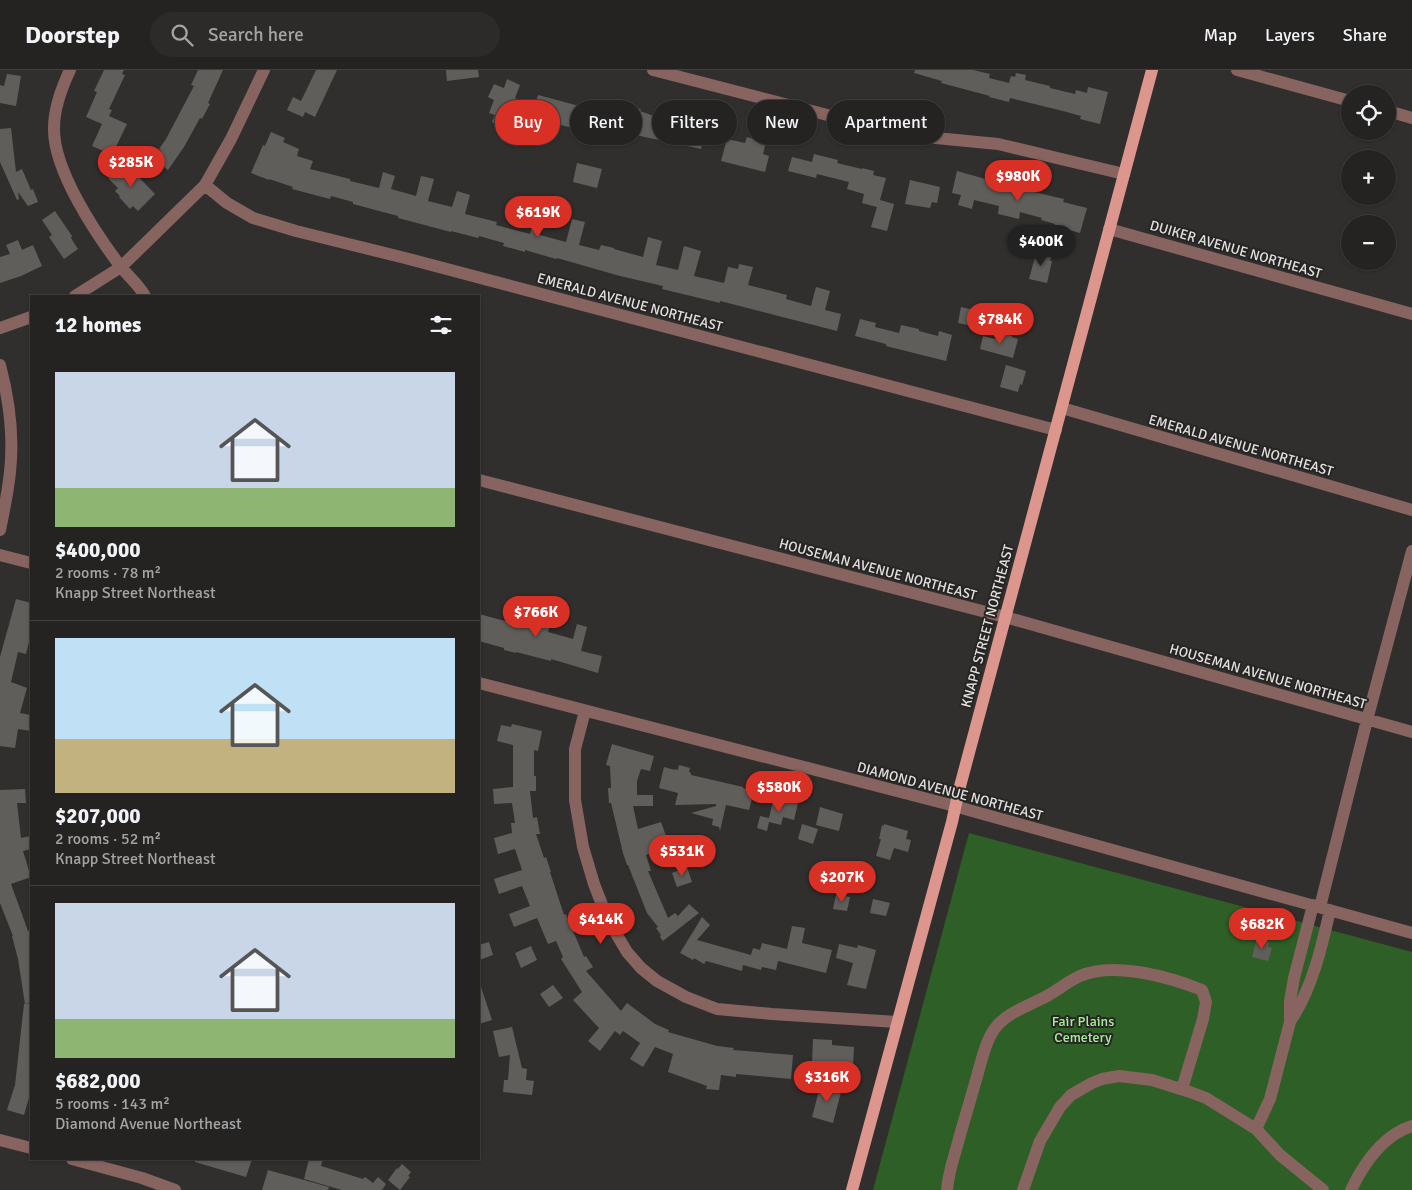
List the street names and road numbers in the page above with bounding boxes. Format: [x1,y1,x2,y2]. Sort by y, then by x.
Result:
street label: DUIKER AVENUE NORTHEAST [1148,217,1324,282]
street label: EMERALD AVENUE NORTHEAST [535,270,725,335]
street label: EMERALD AVENUE NORTHEAST [1147,411,1335,480]
street label: HOUSEMAN AVENUE NORTHEAST [777,535,979,604]
street label: KNAPP STREET NORTHEAST [958,543,1017,709]
street label: HOUSEMAN AVENUE NORTHEAST [1167,640,1368,713]
street label: DIAMOND AVENUE NORTHEAST [855,758,1045,825]

